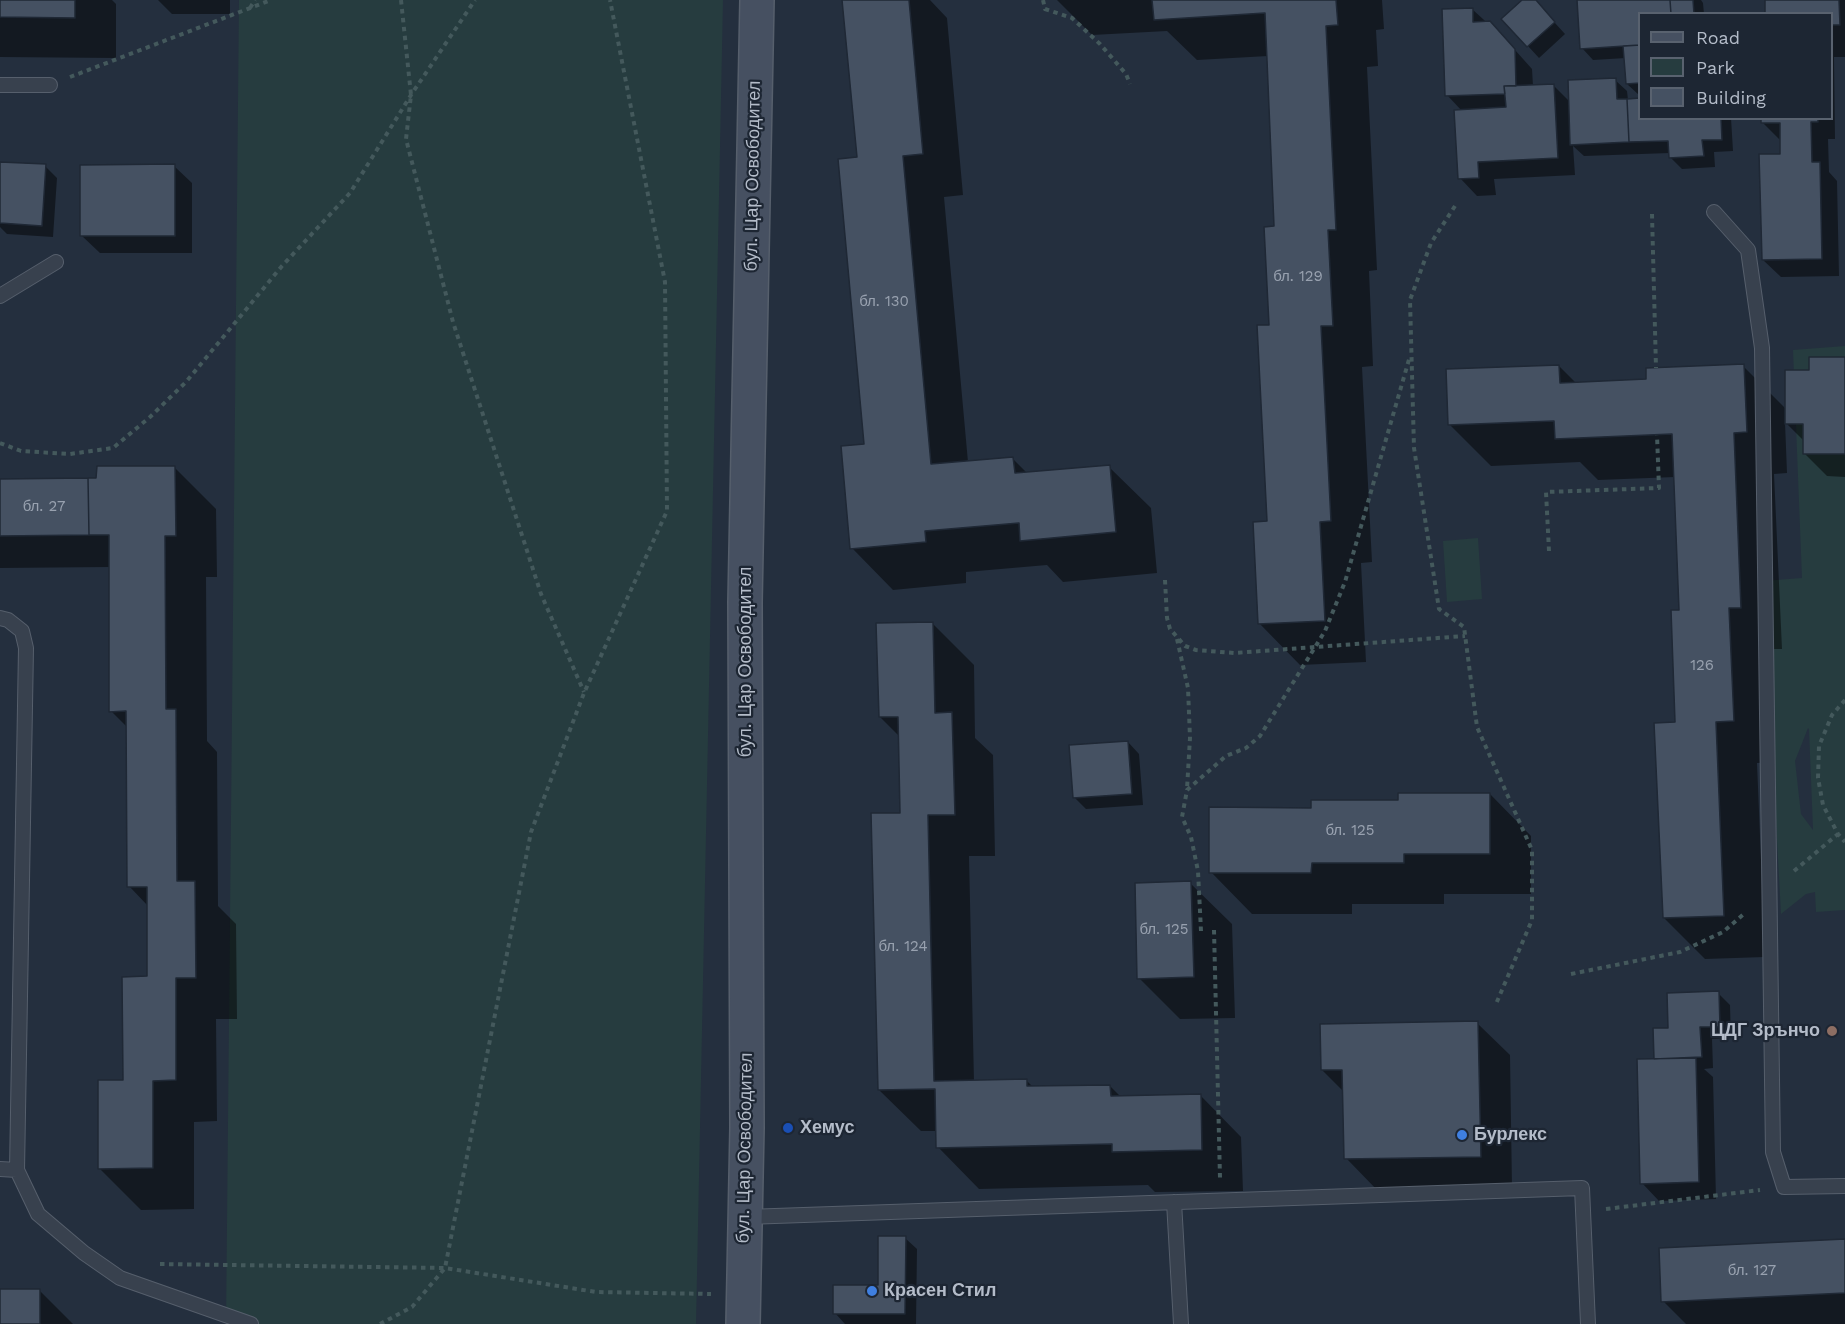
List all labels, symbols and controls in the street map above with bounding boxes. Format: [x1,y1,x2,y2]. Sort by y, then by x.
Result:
legend [1638,12,1833,120]
text: Road [1696,27,1740,48]
text: Park [1696,57,1735,78]
street label: бул. Цар Освободител [741,81,765,271]
text: Building [1696,87,1766,108]
house number: бл. 129 [1273,268,1323,286]
house number: бл. 130 [859,293,909,311]
house number: бл. 27 [23,498,65,516]
street label: бул. Цар Освободител [735,567,757,757]
house number: 126 [1690,657,1714,675]
house number: бл. 125 [1325,822,1375,840]
house number: бл. 125 [1139,921,1189,939]
house number: бл. 124 [878,938,928,956]
place label: ЦДГ Зрънчо [1711,1020,1820,1042]
marker: ЦДГ Зрънчо [1825,1024,1839,1038]
street label: бул. Цар Освободител [733,1053,757,1243]
place label: Хемус [800,1117,854,1139]
marker: Хемус [781,1121,795,1135]
place label: Бурлекс [1474,1124,1547,1146]
marker: Бурлекс [1455,1128,1469,1142]
house number: бл. 127 [1728,1262,1776,1280]
place label: Красен Стил [884,1280,996,1302]
marker: Красен Стил [865,1284,879,1298]

